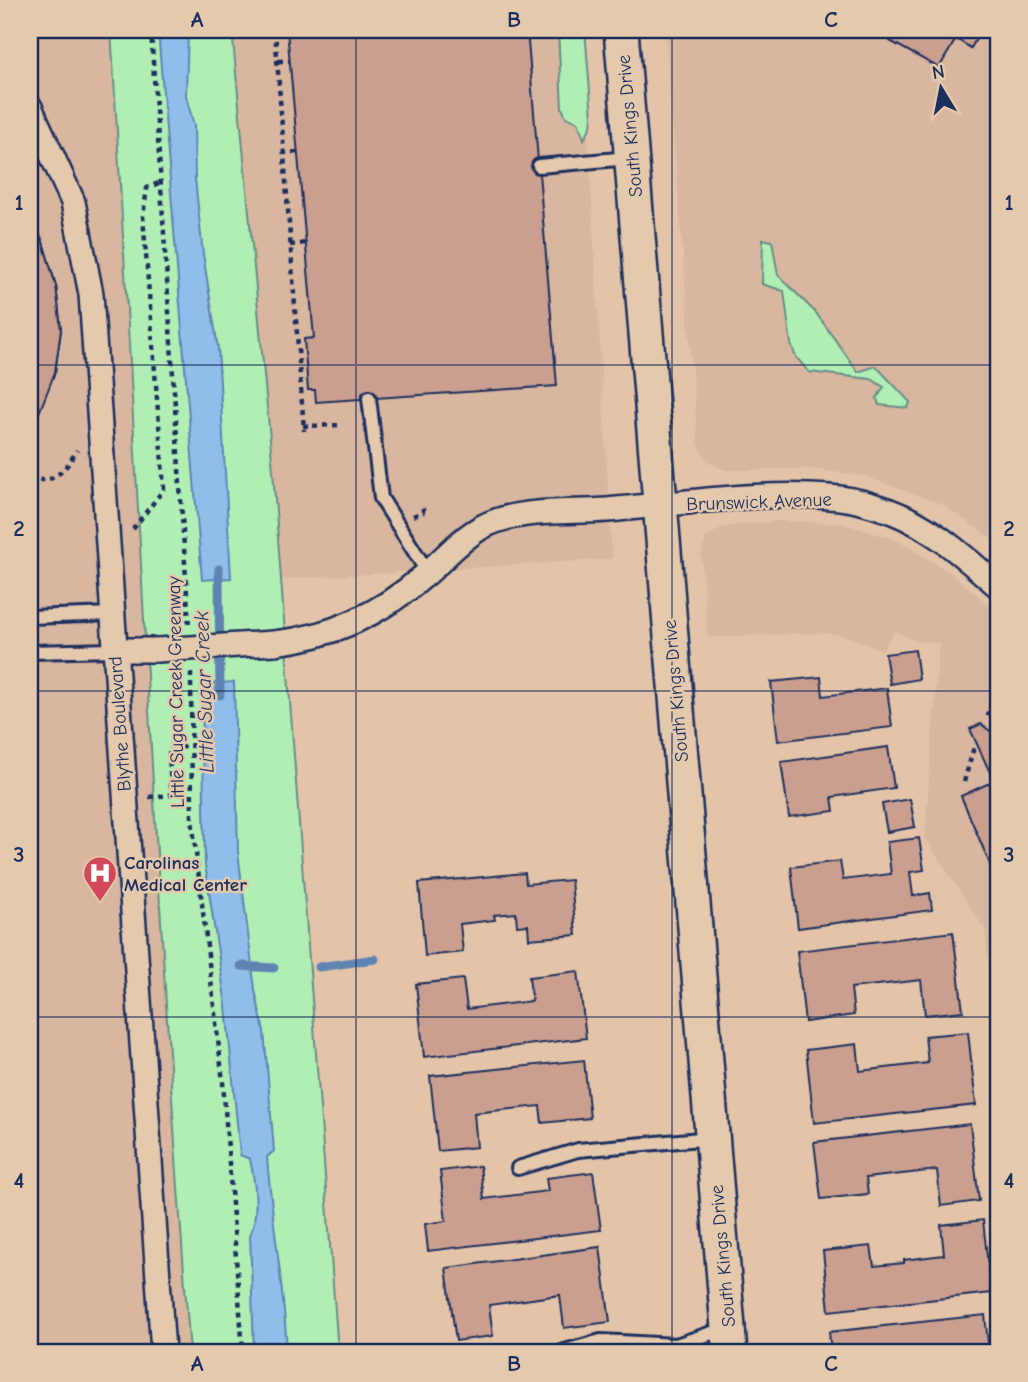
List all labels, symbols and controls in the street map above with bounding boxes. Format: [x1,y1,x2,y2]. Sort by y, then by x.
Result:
text: A [191,6,204,33]
text: B [507,6,521,33]
text: C [824,6,838,33]
north arrow [906,52,976,122]
street label: South Kings Drive [613,54,647,198]
text: N [930,60,946,84]
text: 1 [14,189,24,216]
text: 1 [1004,189,1014,216]
street label: Brunswick Avenue [686,488,832,516]
text: 2 [13,515,25,542]
text: 2 [1003,515,1015,542]
street label: Little Sugar Creek Greenway [163,575,189,808]
water label: Little Sugar Creek [189,610,219,773]
street label: South Kings Drive [659,619,693,763]
street label: Blythe Boulevard [104,656,136,792]
text: 3 [13,841,25,868]
text: 3 [1003,841,1015,868]
place label: Carolinas Medical Center [124,852,247,896]
hospital icon: Carolinas Medical Center [81,854,119,903]
text: 4 [14,1167,25,1194]
text: 4 [1004,1167,1015,1194]
street label: South Kings Drive [706,1184,740,1328]
text: A [191,1350,204,1377]
text: B [507,1350,521,1377]
text: C [824,1350,838,1377]

